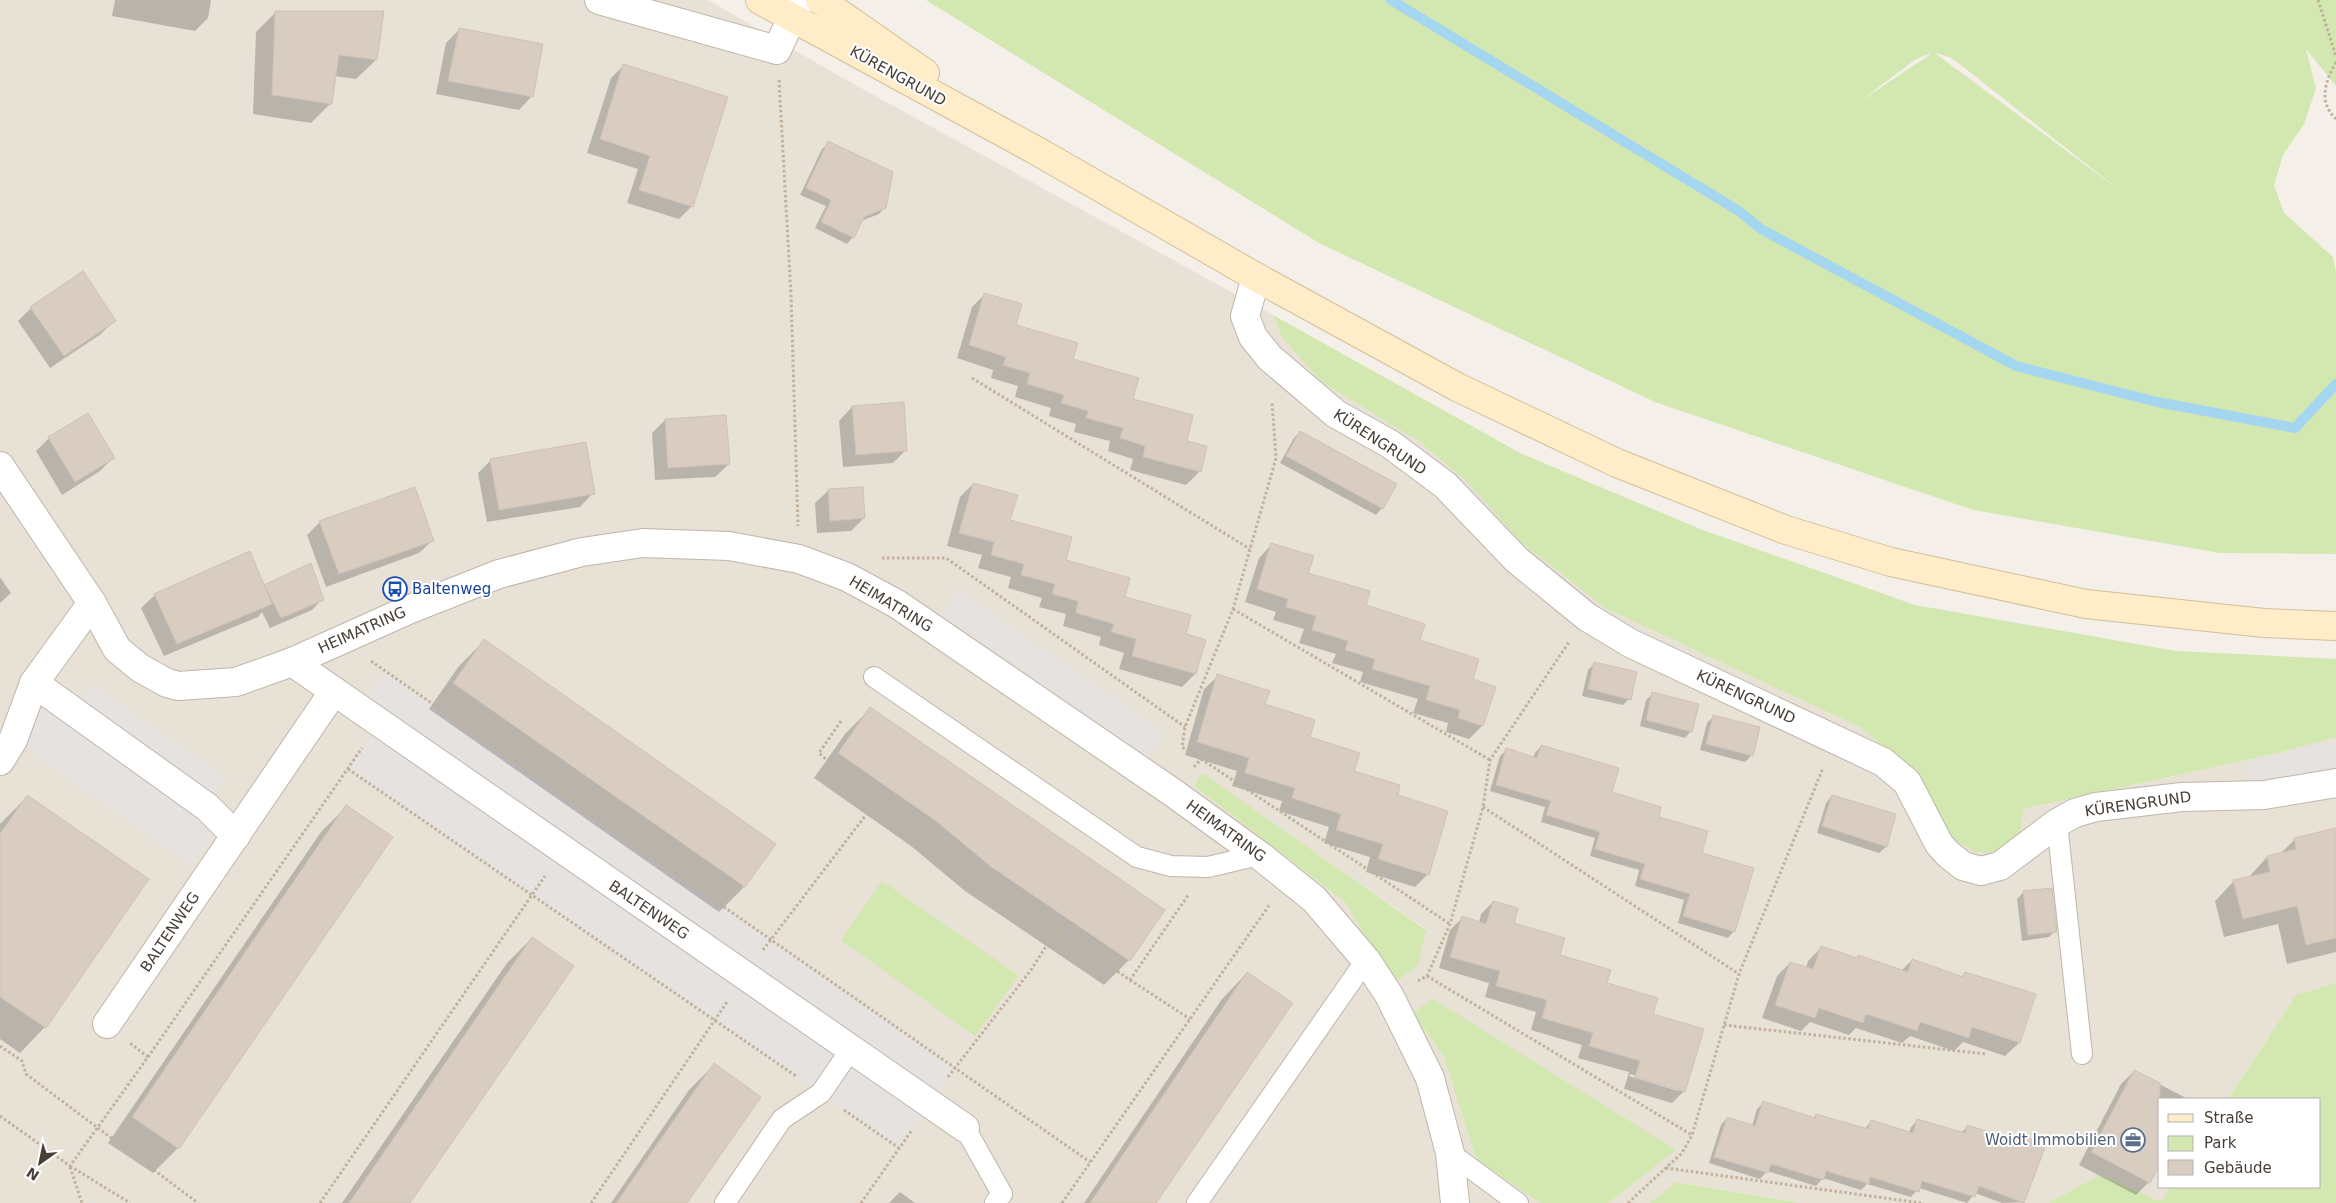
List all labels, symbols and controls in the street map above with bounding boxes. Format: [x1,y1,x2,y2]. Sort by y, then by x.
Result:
street label: KÜRENGRUND [847,41,950,110]
street label: KÜRENGRUND [1330,404,1430,479]
street label: HEIMATRING [846,572,936,636]
bus stop icon: Baltenweg [382,576,408,602]
place label: Baltenweg [412,580,491,598]
street label: HEIMATRING [315,603,409,657]
street label: KÜRENGRUND [1694,665,1799,728]
street label: KÜRENGRUND [2083,787,2192,820]
street label: HEIMATRING [1183,796,1269,866]
street label: BALTENWEG [606,877,692,943]
street label: BALTENWEG [137,889,203,975]
legend [2158,1098,2321,1188]
text: Straße [2204,1109,2253,1127]
office icon: Woidt Immobilien [2120,1127,2146,1153]
place label: Woidt Immobilien [1985,1131,2116,1149]
text: Park [2204,1134,2237,1152]
north arrow [15,1138,65,1188]
text: Gebäude [2204,1159,2272,1177]
text: N [24,1164,42,1184]

